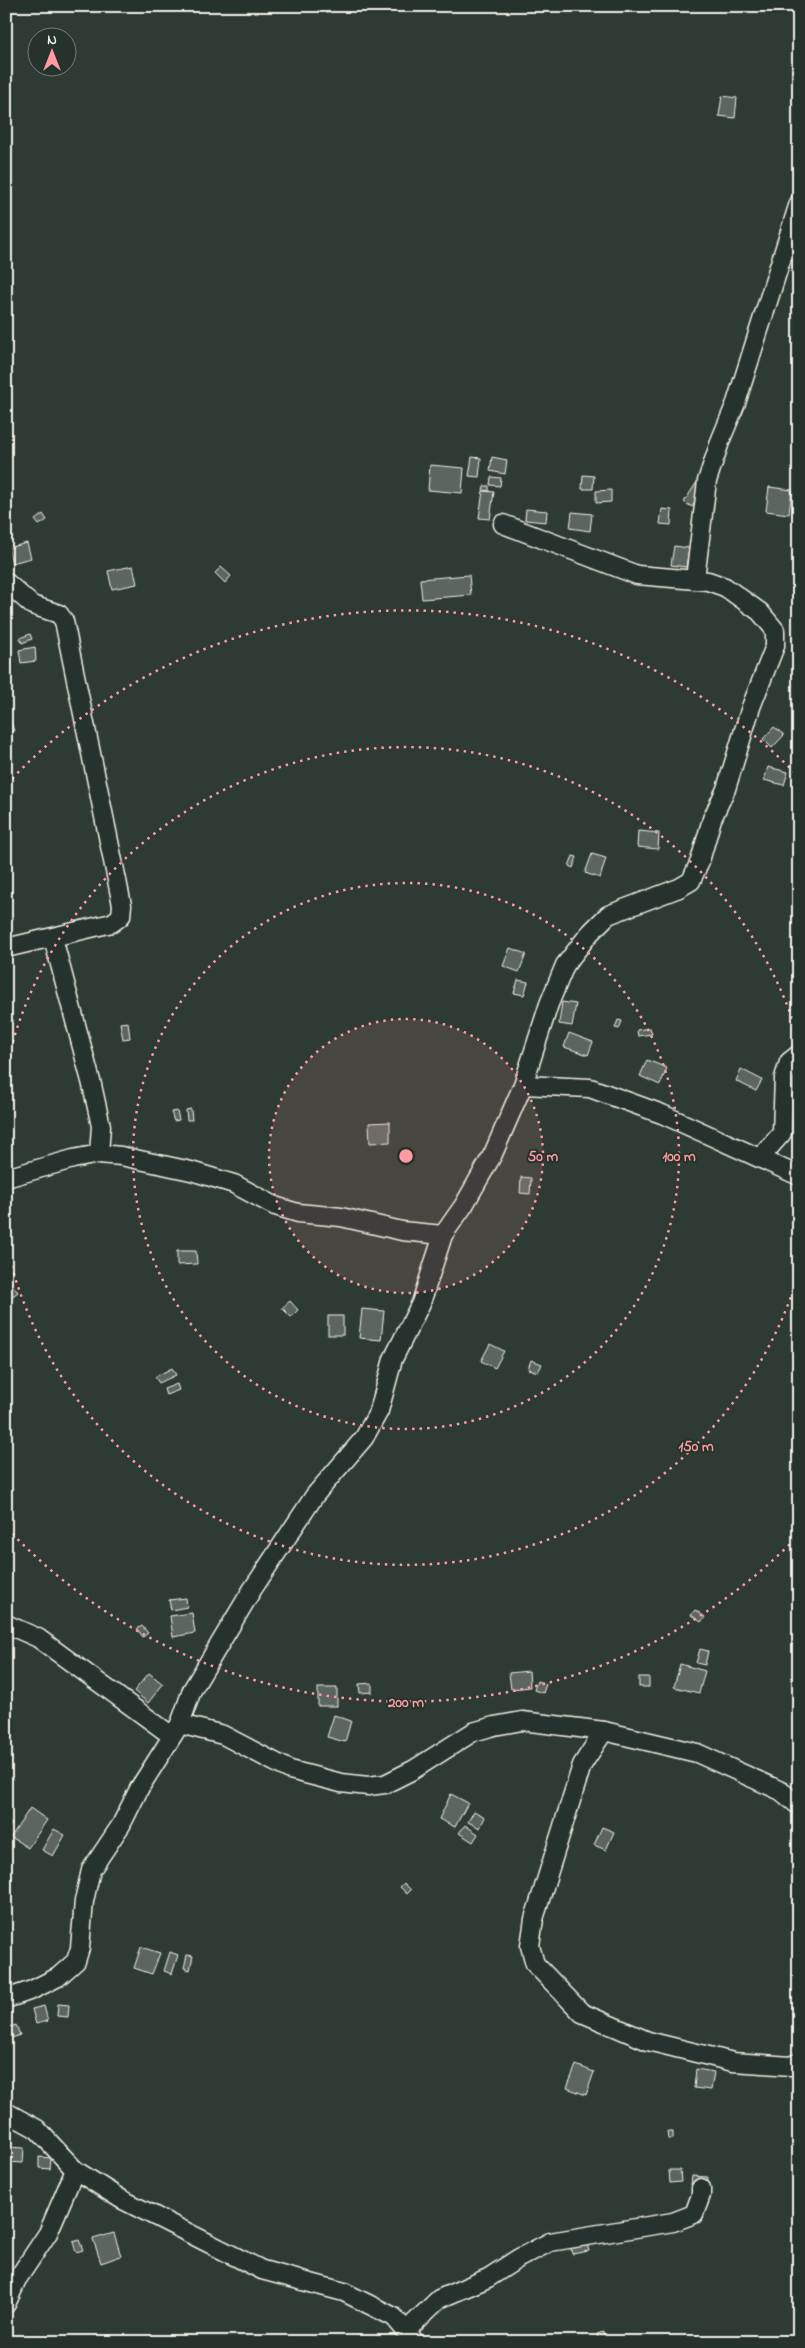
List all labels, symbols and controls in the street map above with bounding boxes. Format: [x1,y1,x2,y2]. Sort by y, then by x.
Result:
north arrow [28,28,78,78]
text: N [47,30,57,51]
text: 50 m [528,1146,559,1168]
text: 100 m [662,1146,696,1168]
centre of rings [397,1147,415,1165]
text: 150 m [678,1436,714,1458]
text: 200 m [387,1692,424,1714]

